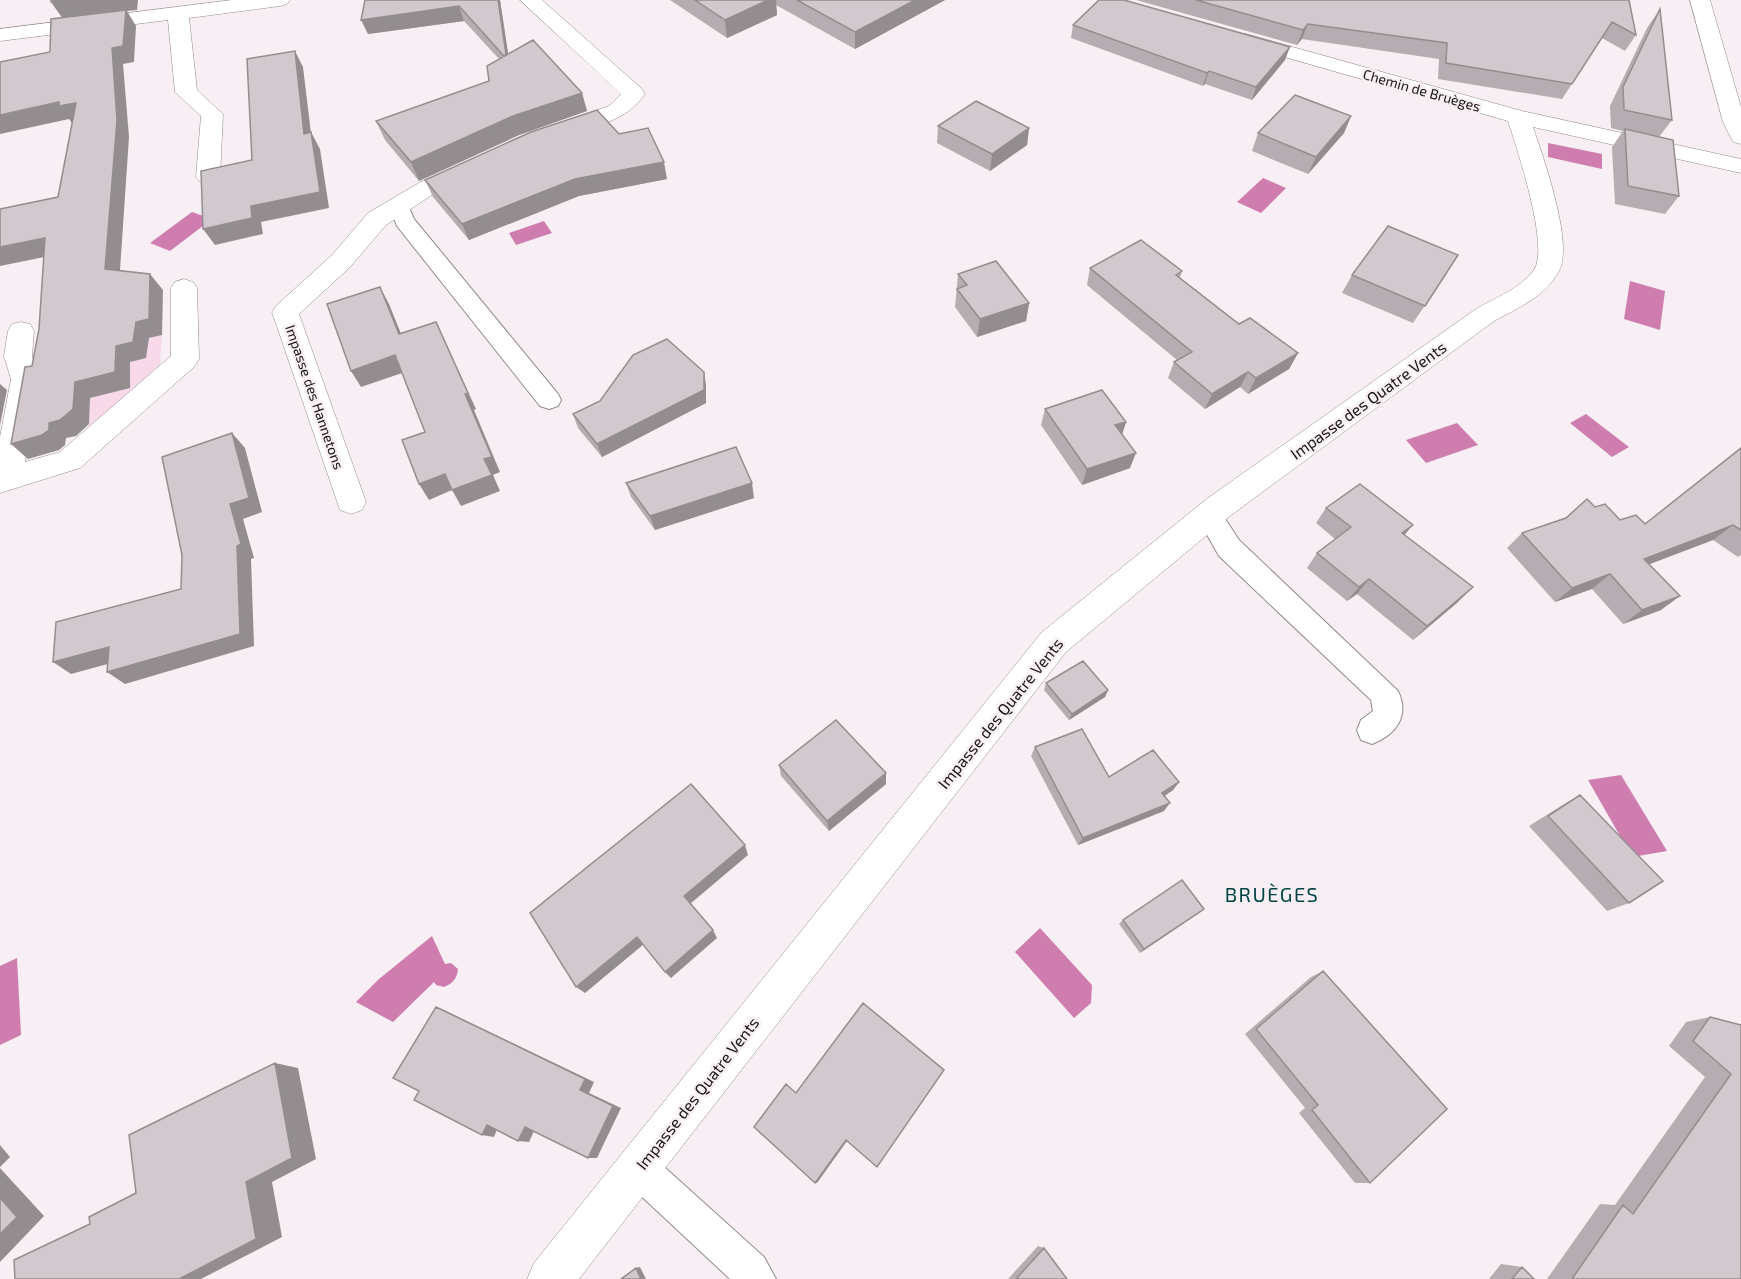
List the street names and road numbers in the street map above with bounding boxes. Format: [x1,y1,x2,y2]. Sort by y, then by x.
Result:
street label: Chemin de Bruèges [1361,65,1483,115]
street label: Impasse des Hannetons [282,322,348,472]
street label: Impasse des Quatre Vents [1286,337,1450,464]
street label: Impasse des Quatre Vents [933,634,1067,793]
street label: Impasse des Quatre Vents [632,1013,763,1174]

